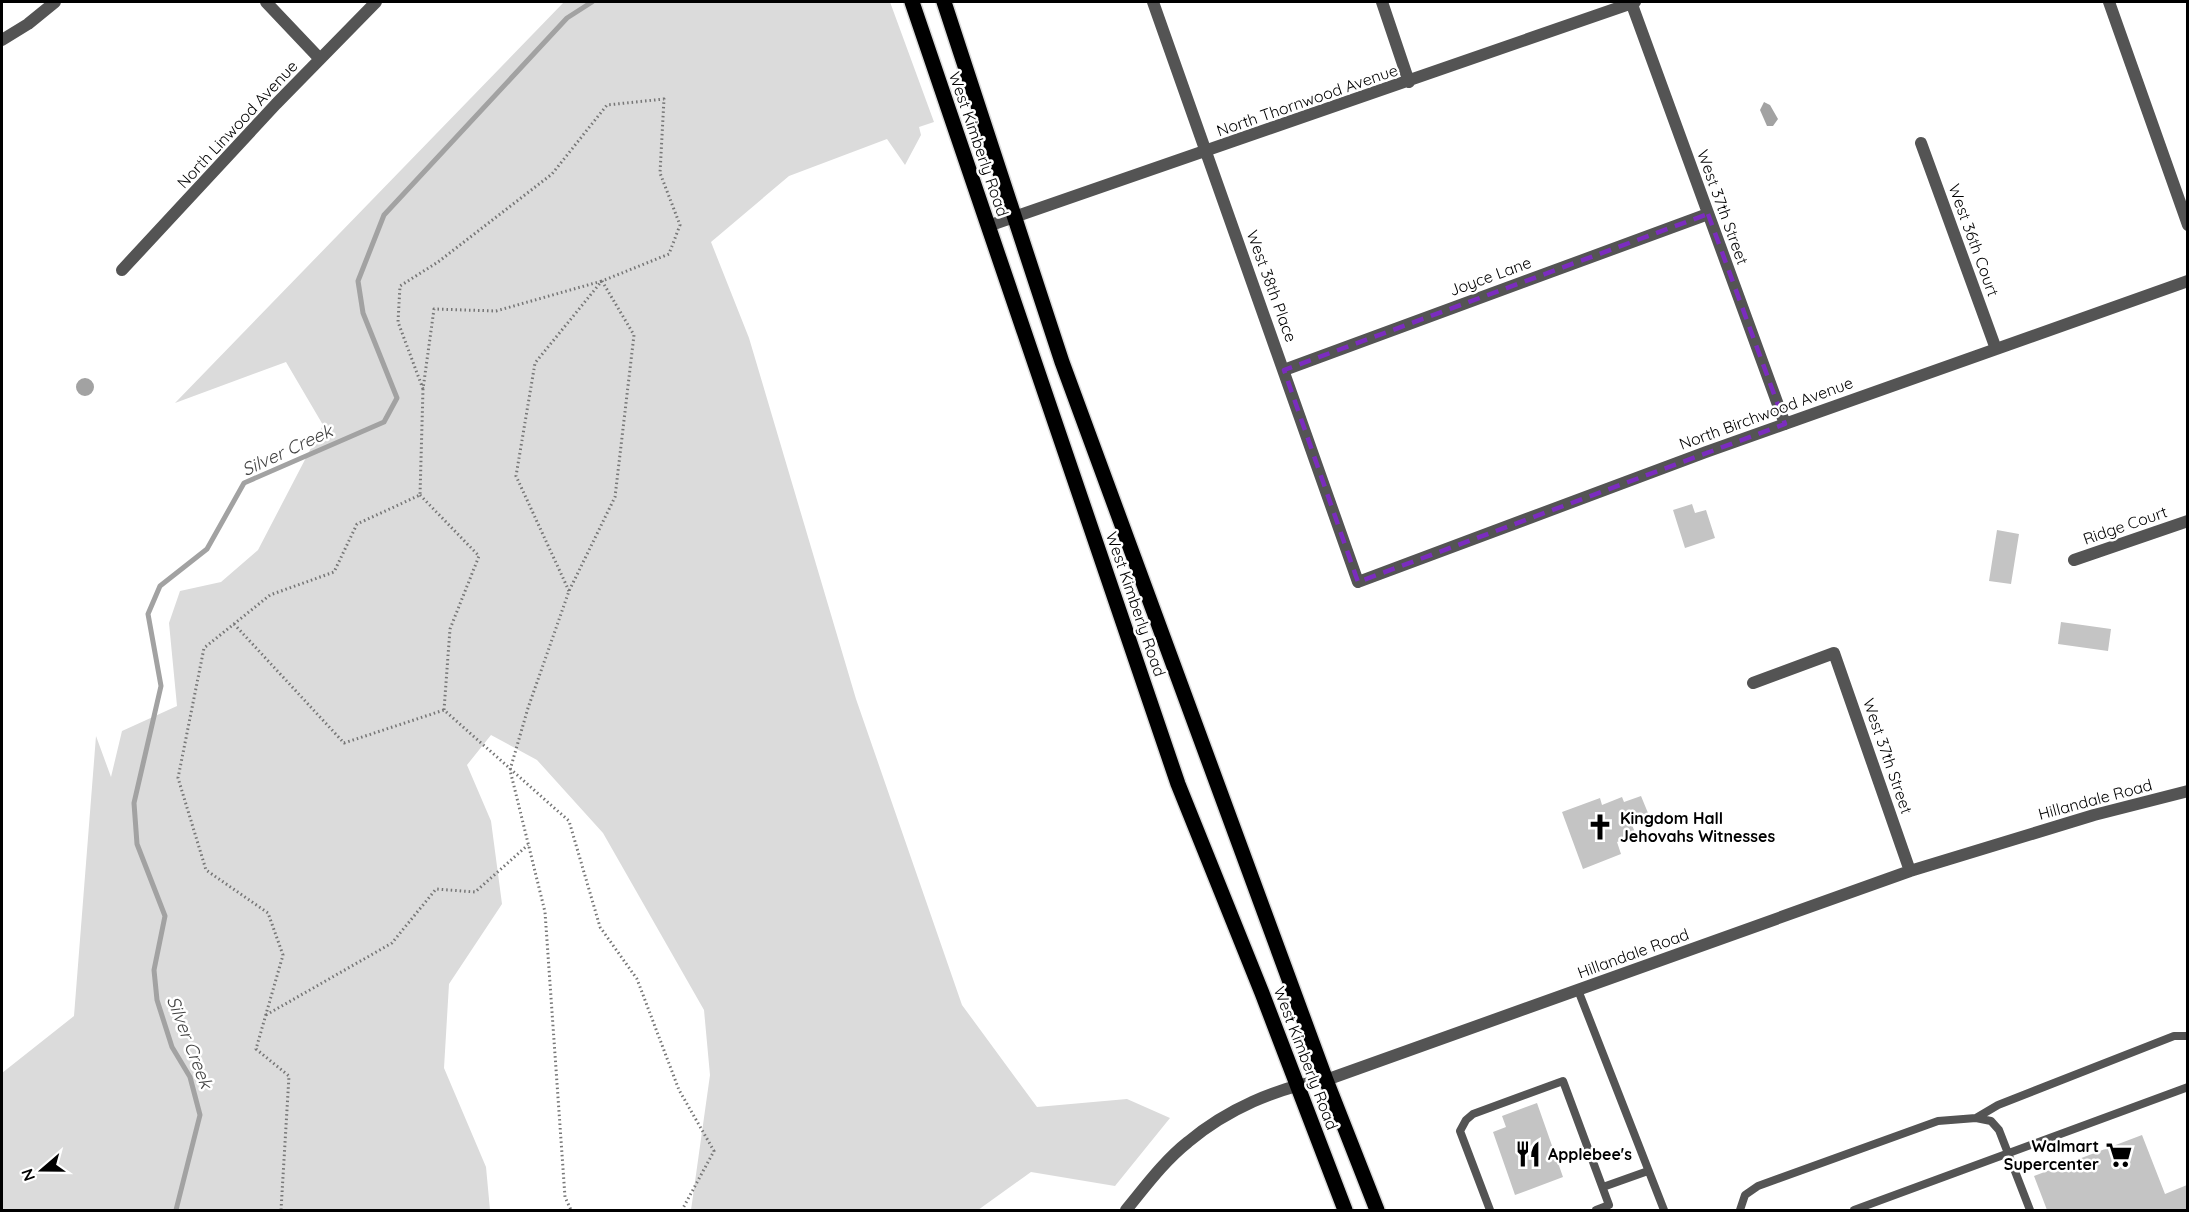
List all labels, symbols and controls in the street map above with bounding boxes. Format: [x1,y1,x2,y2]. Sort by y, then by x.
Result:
street label: North Linwood Avenue [173,56,301,192]
street label: North Thornwood Avenue [1214,60,1400,140]
street label: West Kimberly Road [945,69,1013,219]
street label: West 37th Street [1693,147,1753,267]
street label: West 36th Court [1944,181,2004,299]
street label: West 38th Place [1242,227,1302,345]
street label: Joyce Lane [1446,252,1534,300]
street label: North Birchwood Avenue [1676,372,1856,454]
water label: Silver Creek [238,418,337,481]
street label: Ridge Court [2080,501,2170,549]
street label: West Kimberly Road [1102,529,1170,679]
street label: West 37th Street [1859,696,1917,816]
street label: Hillandale Road [2036,774,2154,824]
place label: Kingdom Hall Jehovahs Witnesses [1620,808,1775,846]
church icon: Kingdom Hall Jehovahs Witnesses [1585,812,1615,842]
street label: Hillandale Road [1574,924,1692,982]
street label: West Kimberly Road [1269,984,1343,1132]
water label: Silver Creek [162,992,219,1093]
place label: Walmart Supercenter [2004,1136,2099,1174]
restaurant icon: Applebee's [1513,1139,1543,1169]
north arrow [12,1140,72,1200]
supermarket icon: Walmart Supercenter [2104,1140,2134,1170]
place label: Applebee's [1548,1144,1632,1164]
text: N [16,1166,39,1184]

